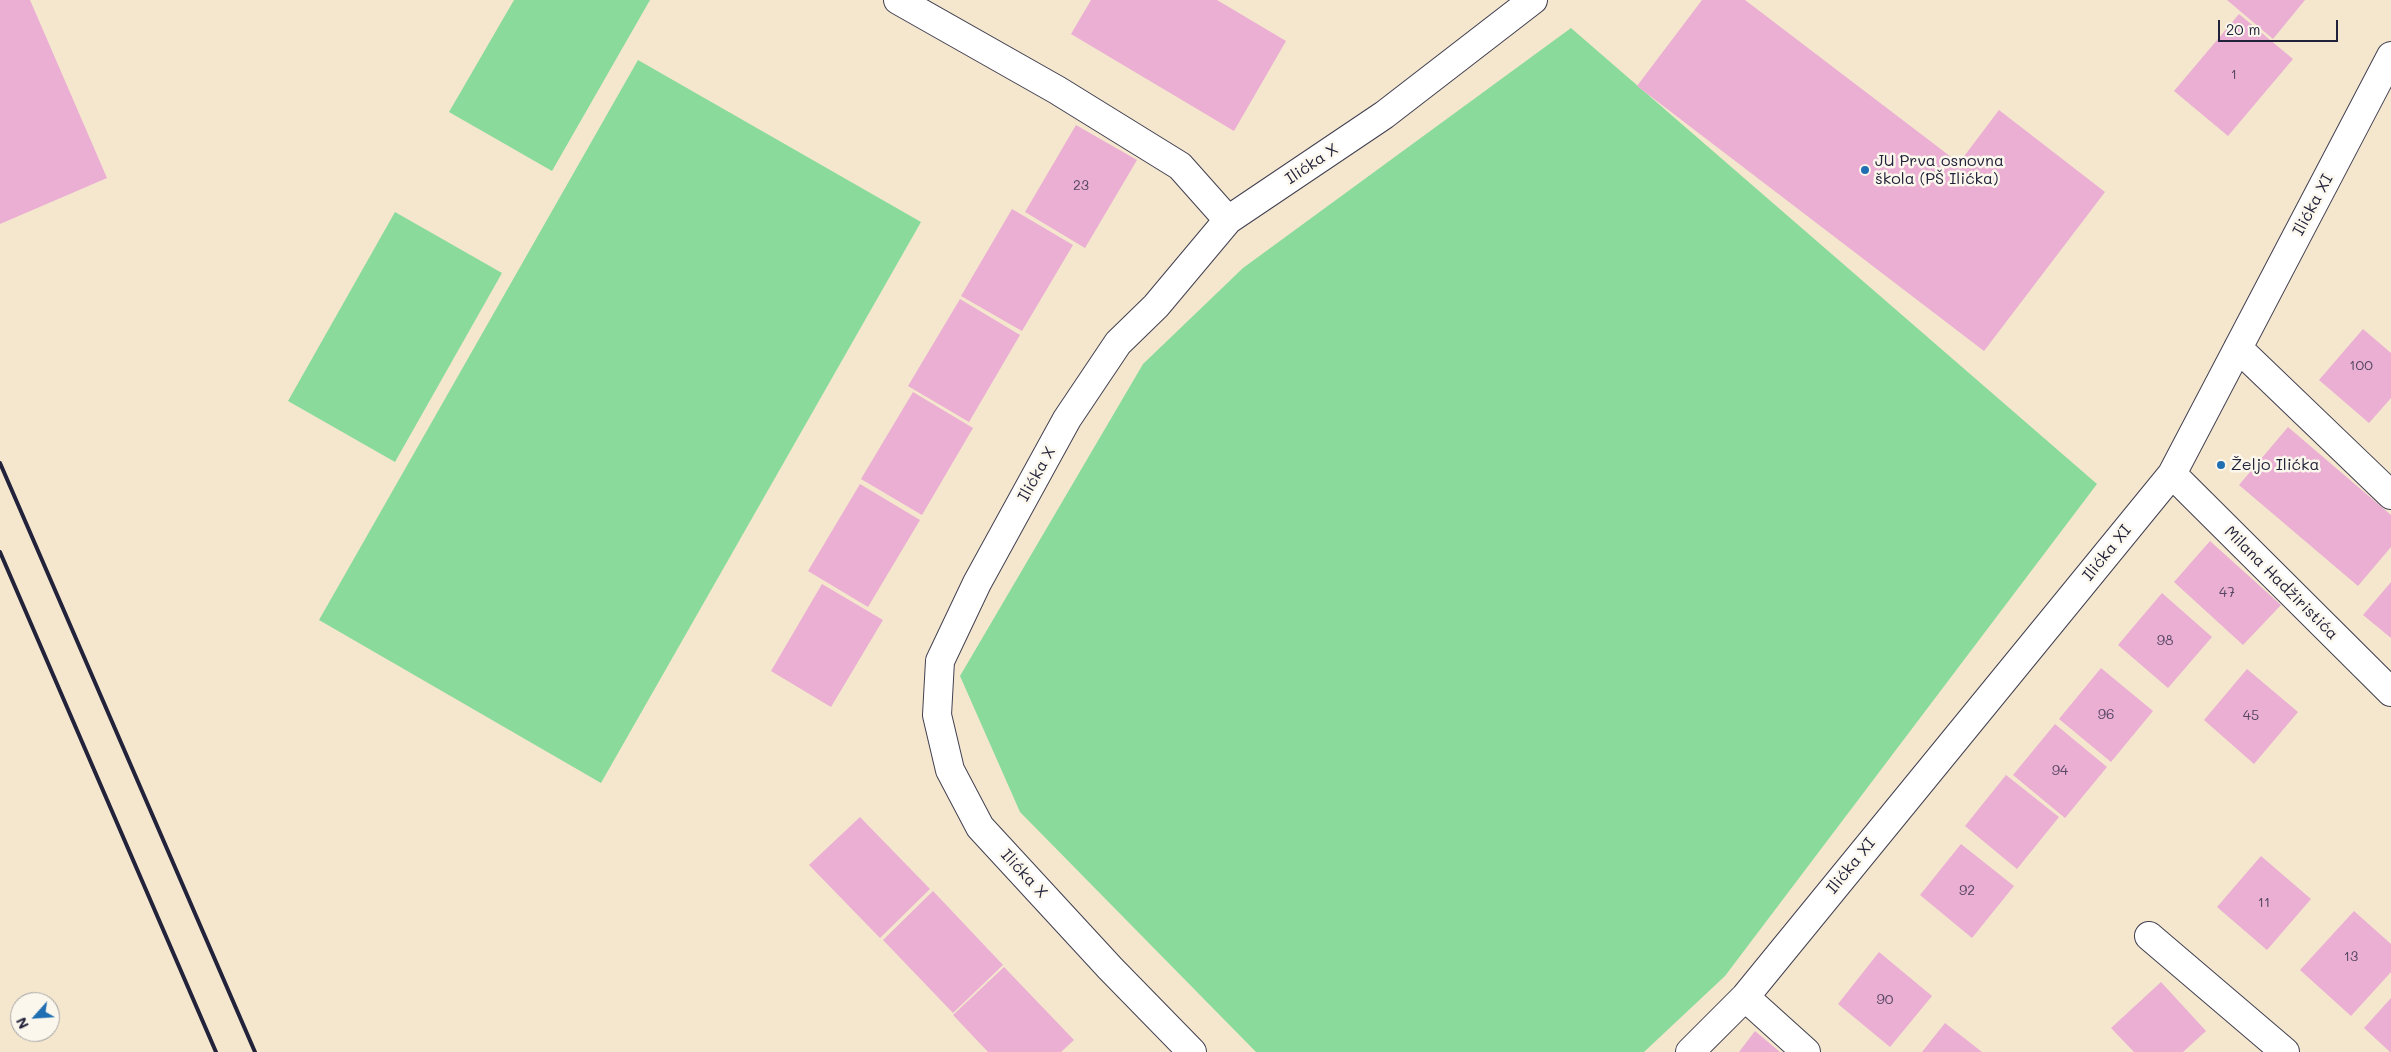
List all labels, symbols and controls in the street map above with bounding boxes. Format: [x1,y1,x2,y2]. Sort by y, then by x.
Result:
scale bar [2221,10,2341,42]
text: 20 m [2226,19,2260,39]
house number: 1 [2231,67,2237,83]
street label: Ilićka X [1282,139,1342,189]
place label: JU Prva osnovna škola (PŠ Ilićka) [1875,151,2004,189]
marker: JU Prva osnovna škola (PŠ Ilićka) [1859,164,1871,176]
street label: Ilićka XI [2289,171,2337,239]
house number: 23 [1073,178,1089,194]
house number: 100 [2349,358,2373,374]
street label: Ilićka X [1014,443,1060,505]
place label: Željo Ilićka [2231,455,2319,475]
marker: Željo Ilićka [2215,459,2227,471]
street label: Ilićka XI [2079,521,2135,585]
street label: Milana Hadžiristića [2220,522,2342,644]
house number: 47 [2219,585,2235,601]
house number: 98 [2157,633,2173,649]
house number: 96 [2098,707,2114,723]
house number: 45 [2243,708,2259,724]
house number: 94 [2052,763,2068,779]
street label: Ilićka XI [1823,834,1879,898]
street label: Ilićka X [997,846,1051,902]
house number: 92 [1959,883,1975,899]
house number: 11 [2258,895,2270,911]
house number: 13 [2344,949,2358,965]
north arrow [10,992,60,1042]
house number: 90 [1877,992,1893,1008]
text: N [11,1014,33,1032]

